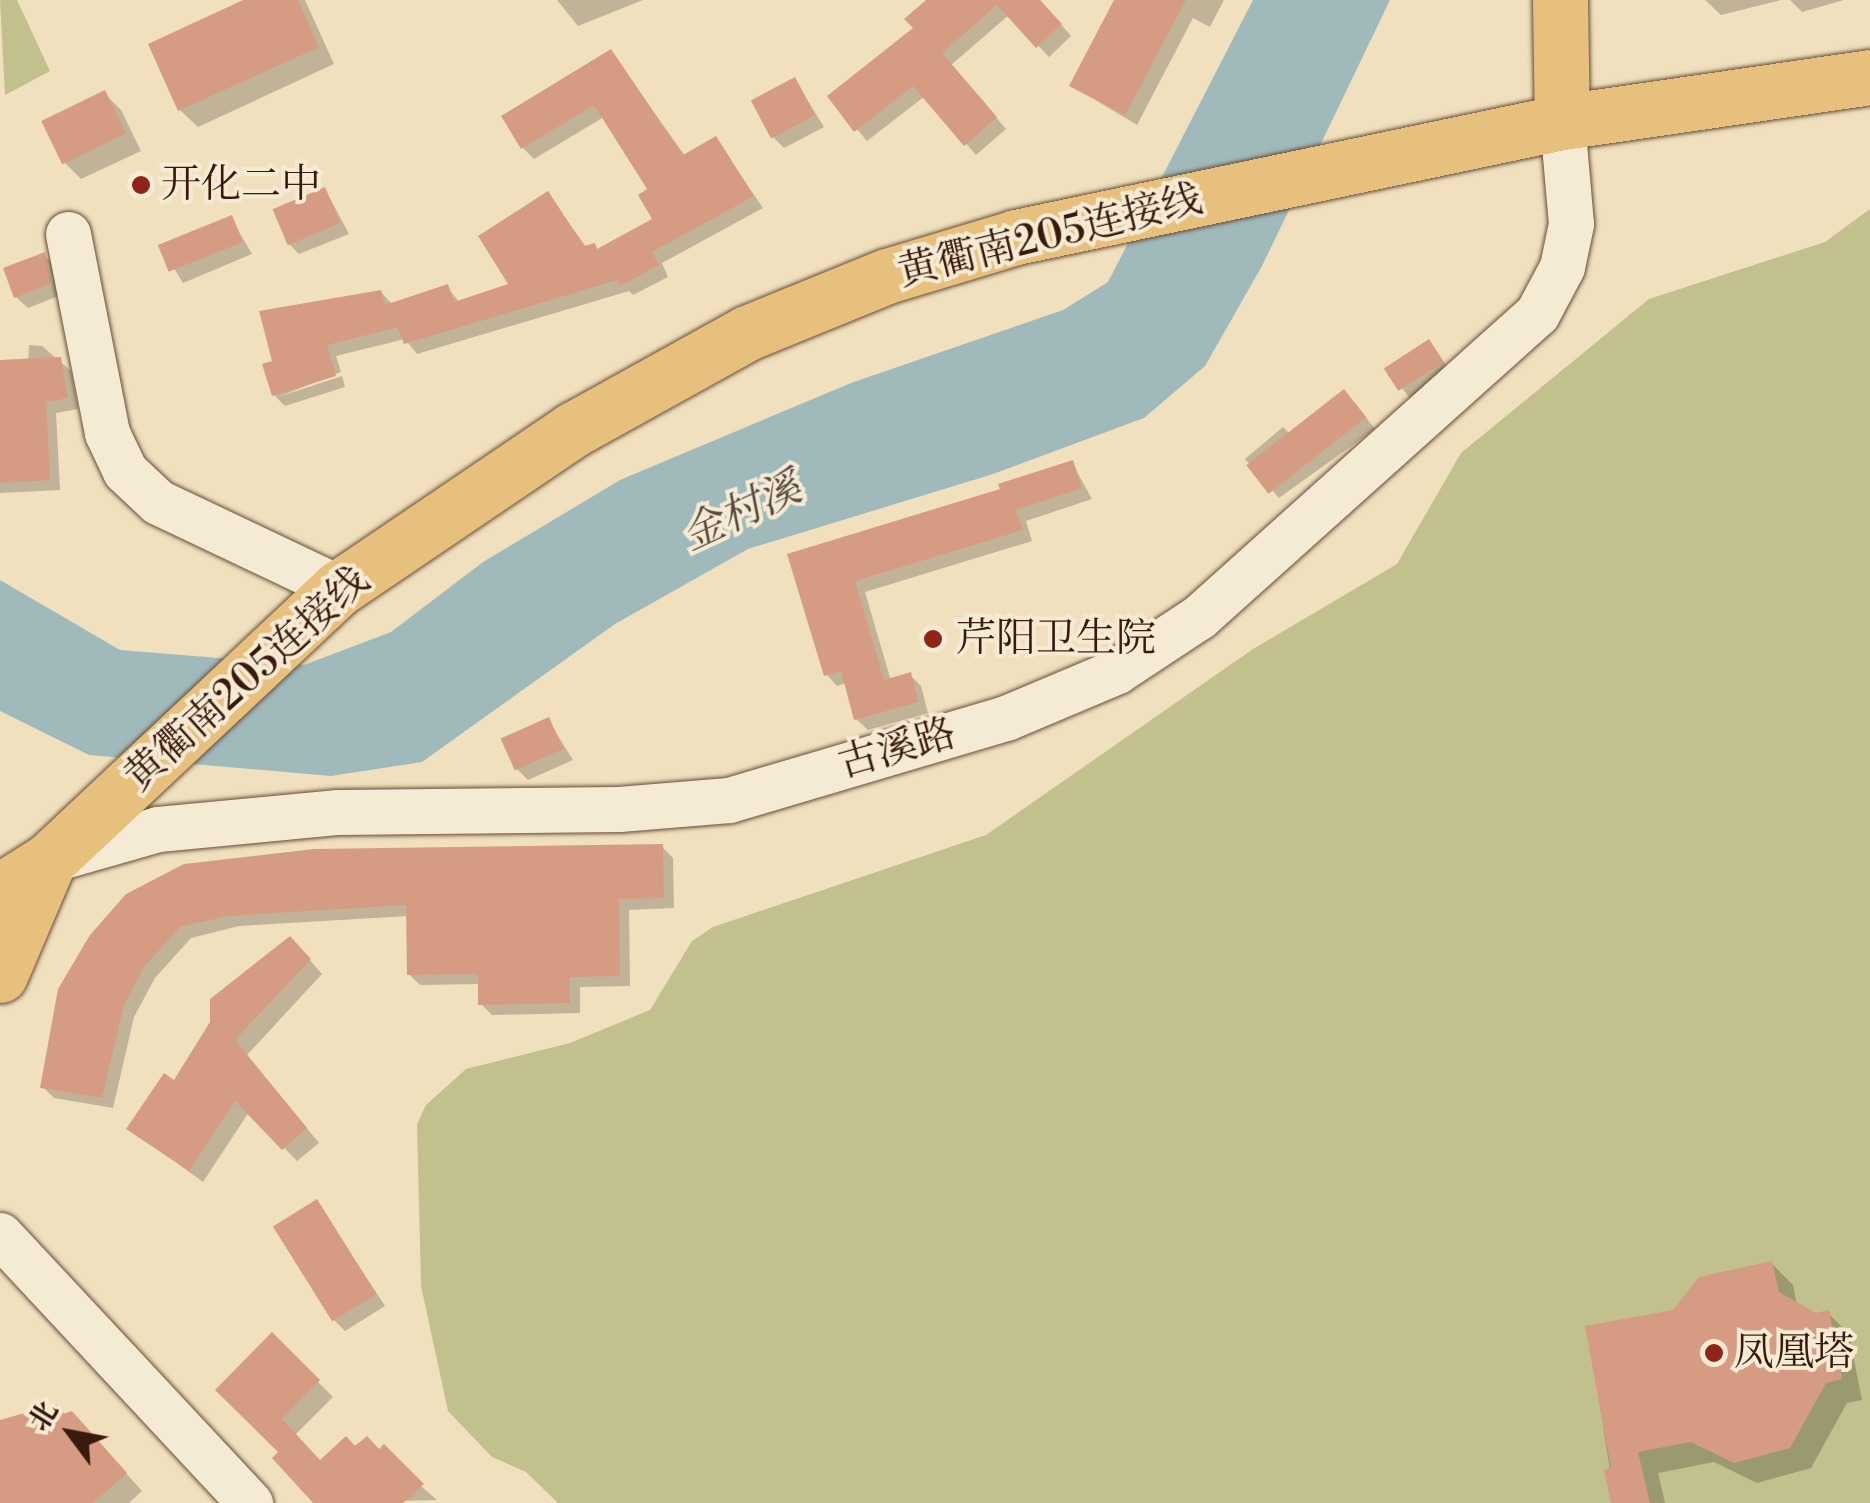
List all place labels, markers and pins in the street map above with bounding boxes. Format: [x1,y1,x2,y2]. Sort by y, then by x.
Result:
place label: 开化二中 [161,161,321,209]
marker: 开化二中 [130,174,152,196]
place label: 芹阳卫生院 [956,615,1156,663]
marker: 芹阳卫生院 [920,626,946,652]
place label: 凤凰塔 [1734,1329,1854,1377]
marker: 凤凰塔 [1703,1342,1725,1364]

